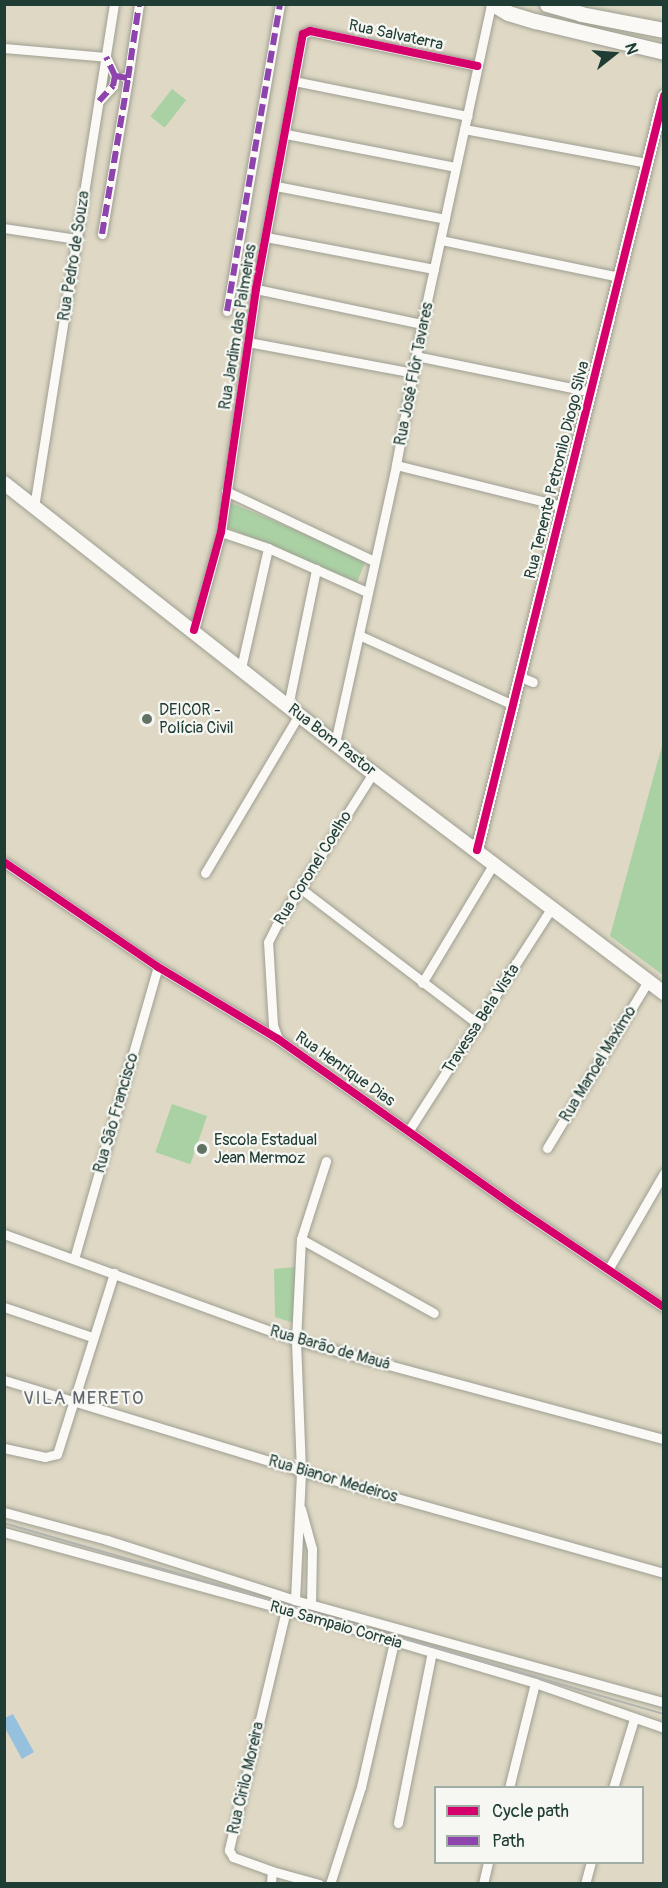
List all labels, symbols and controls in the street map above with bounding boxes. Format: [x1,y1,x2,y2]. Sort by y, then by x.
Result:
street label: Rua Salvaterra [347,16,445,54]
north arrow [584,24,644,84]
text: N [620,41,642,57]
street label: Rua Pedro de Souza [54,190,94,322]
street label: Rua Jardim das Palmeiras [215,243,261,411]
street label: Rua José Flôr Tavares [391,301,437,447]
street label: Rua Tenente Petronilo Diogo Silva [521,359,593,581]
place label: DEICOR - Polícia Civil [159,700,234,738]
street label: Rua Bom Pastor [284,700,380,780]
marker: DEICOR - Polícia Civil [140,712,154,726]
street label: Rua Coronel Coelho [270,807,356,929]
street label: Travessa Bela Vista [438,961,524,1077]
street label: Rua Manoel Maximo [556,1002,640,1126]
street label: Rua Henrique Dias [291,1028,399,1110]
street label: Rua São Francisco [90,1051,142,1175]
place label: Escola Estadual Jean Mermoz [214,1130,317,1168]
marker: Escola Estadual Jean Mermoz [195,1142,209,1156]
street label: Rua Barão de Mauá [268,1322,392,1374]
district label: VILA MERETO [23,1388,145,1410]
street label: Rua Bianor Medeiros [266,1451,400,1507]
street label: Rua Sampaio Correia [268,1597,404,1653]
street label: Rua Cirilo Moreira [224,1720,268,1836]
legend [434,1786,644,1864]
text: Cycle path [492,1800,569,1823]
text: Path [492,1830,525,1853]

